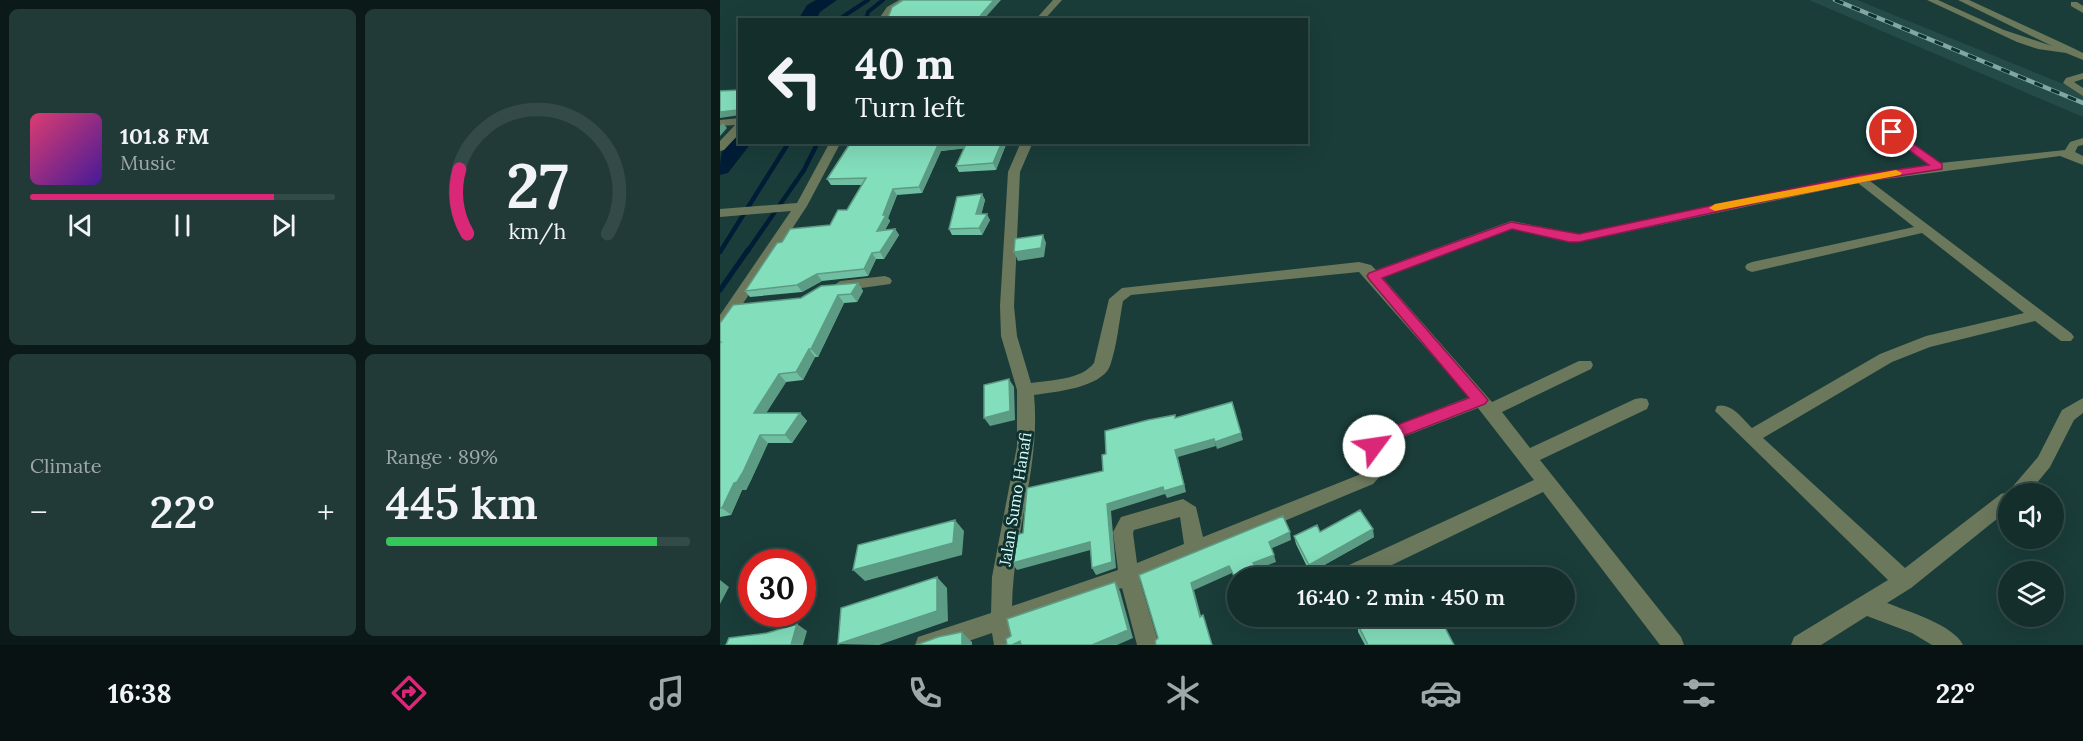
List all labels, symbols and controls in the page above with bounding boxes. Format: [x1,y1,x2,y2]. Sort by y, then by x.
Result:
text: 40 m [855,37,954,91]
icon: left [756,42,834,120]
text: Turn left [855,90,965,124]
pin [1866,106,1917,157]
icon: arrive [1875,115,1908,148]
text: 101.8 FM [120,122,209,150]
text: 27 [506,145,569,225]
text: Music [120,150,176,175]
icon: previous [64,209,97,242]
icon: pause [166,209,199,242]
icon: next [267,209,300,242]
text: km/h [509,218,567,246]
position arrow [1342,414,1406,478]
street label: Jalan Sumo Hanafi [994,431,1035,568]
text: Range · 89% [386,444,498,469]
text: Climate [30,453,102,478]
text: 445 km [386,474,538,531]
text: 22° [149,483,215,540]
map controls [1998,483,2064,627]
button: sound [1998,483,2064,549]
text: − [30,491,48,533]
text: + [317,491,335,533]
speed limit sign: 30 [738,549,816,627]
button: layers [1998,561,2064,627]
text: 16:40 · 2 min · 450 m [1297,583,1505,611]
icon: directions [388,672,430,714]
icon: music [646,672,688,714]
icon: phone [904,672,946,714]
icon: climate [1162,672,1204,714]
icon: car [1420,672,1462,714]
icon: filters [1678,672,1720,714]
text: 16:38 [108,676,172,710]
text: 22° [1936,676,1975,710]

